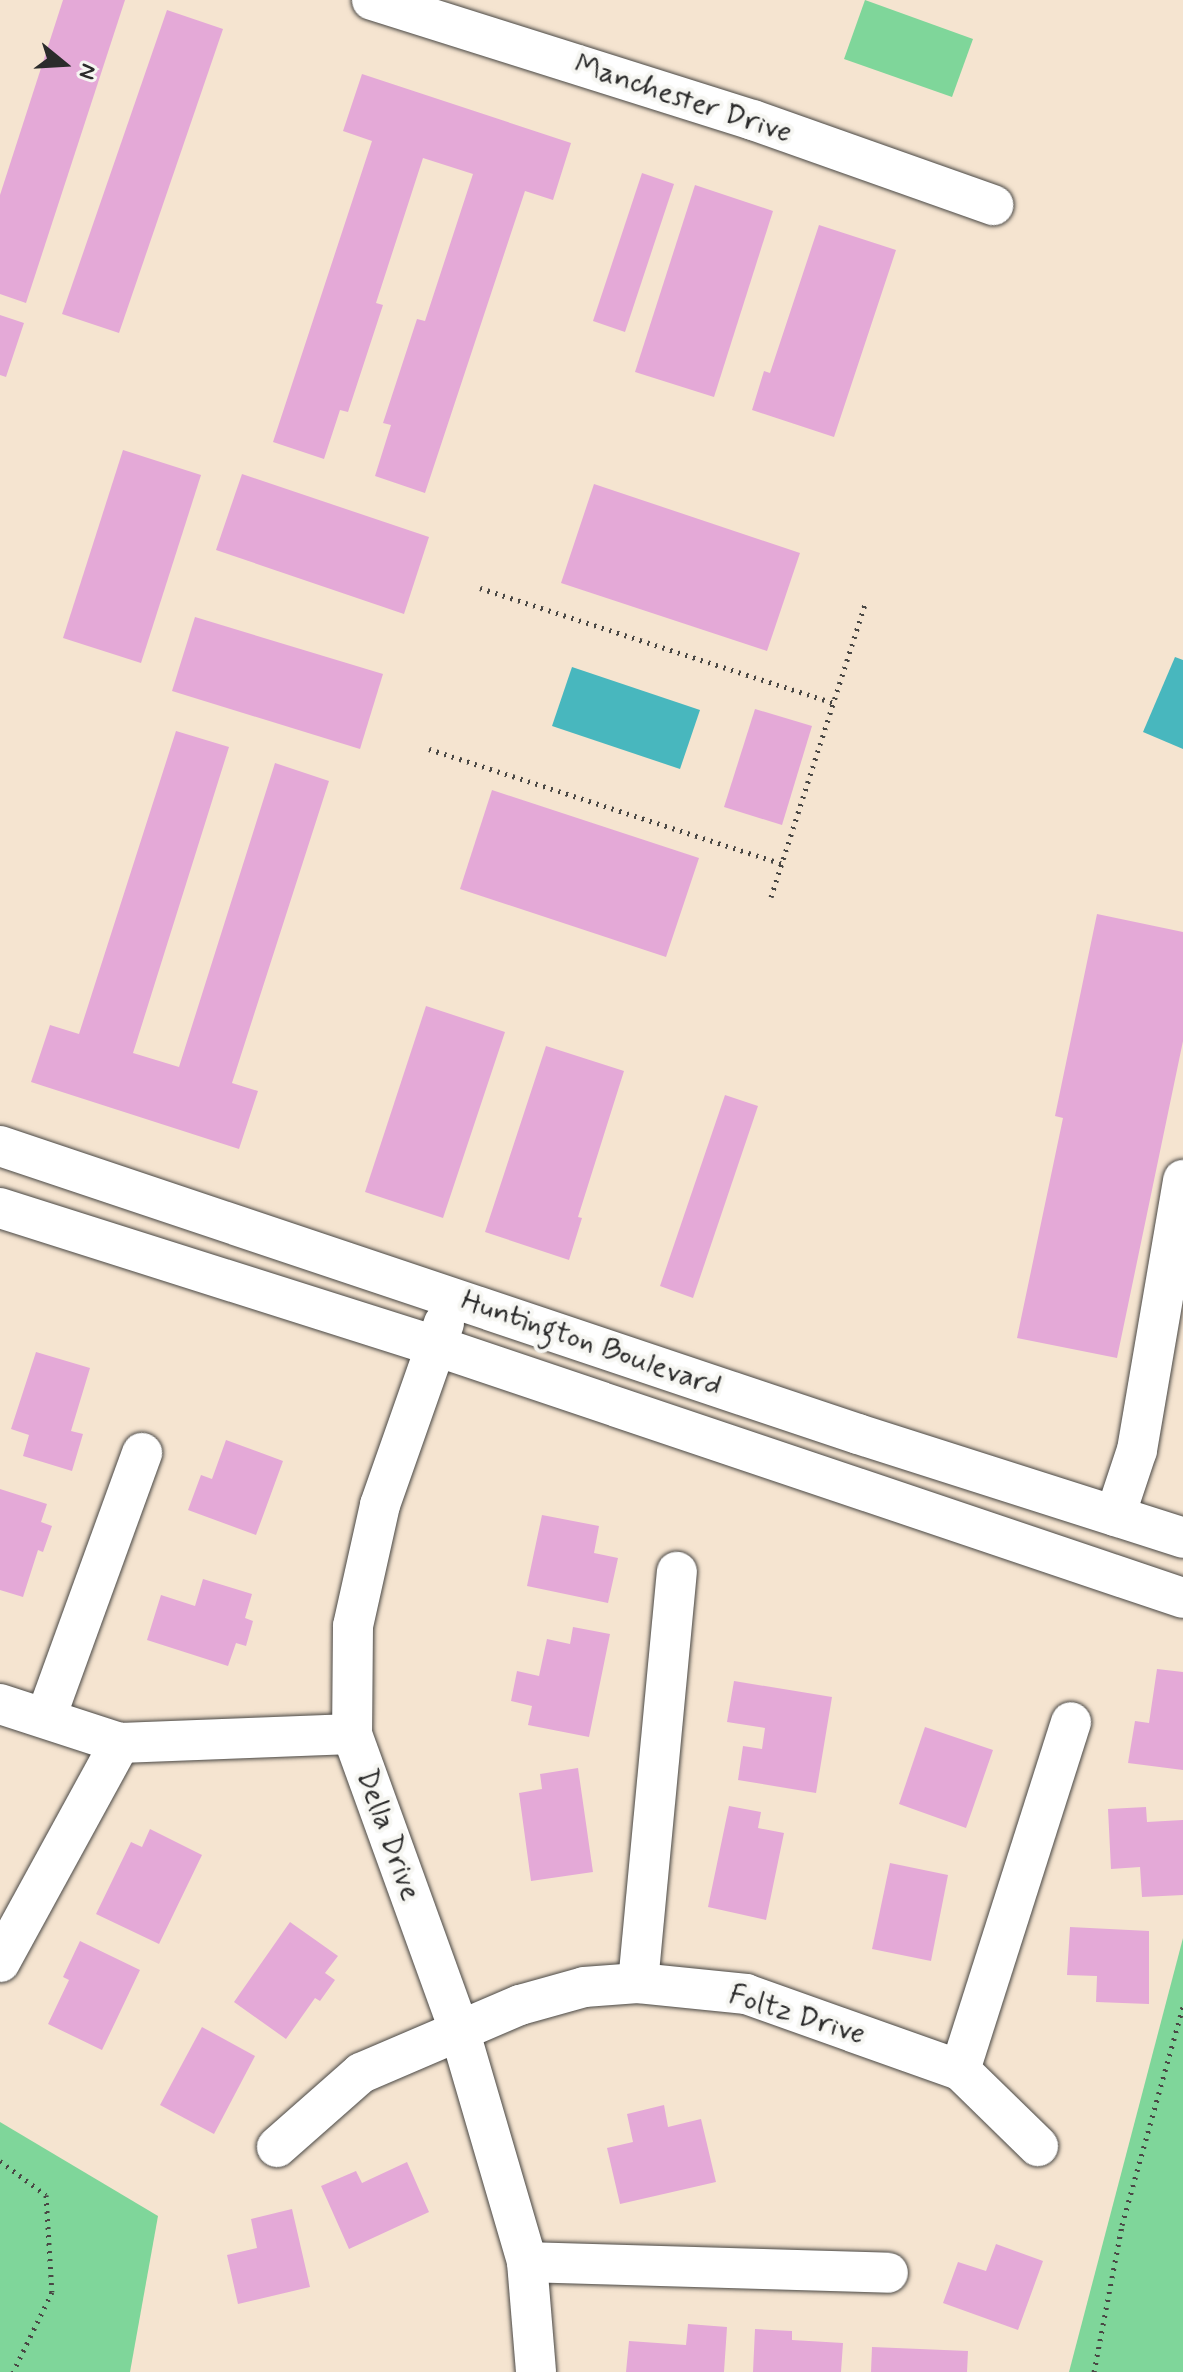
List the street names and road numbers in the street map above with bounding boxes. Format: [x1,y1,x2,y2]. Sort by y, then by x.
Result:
street label: Manchester Drive [570,47,796,151]
street label: Huntington Boulevard [459,1283,723,1405]
street label: Della Drive [348,1765,428,1905]
street label: Foltz Drive [725,1977,869,2053]

